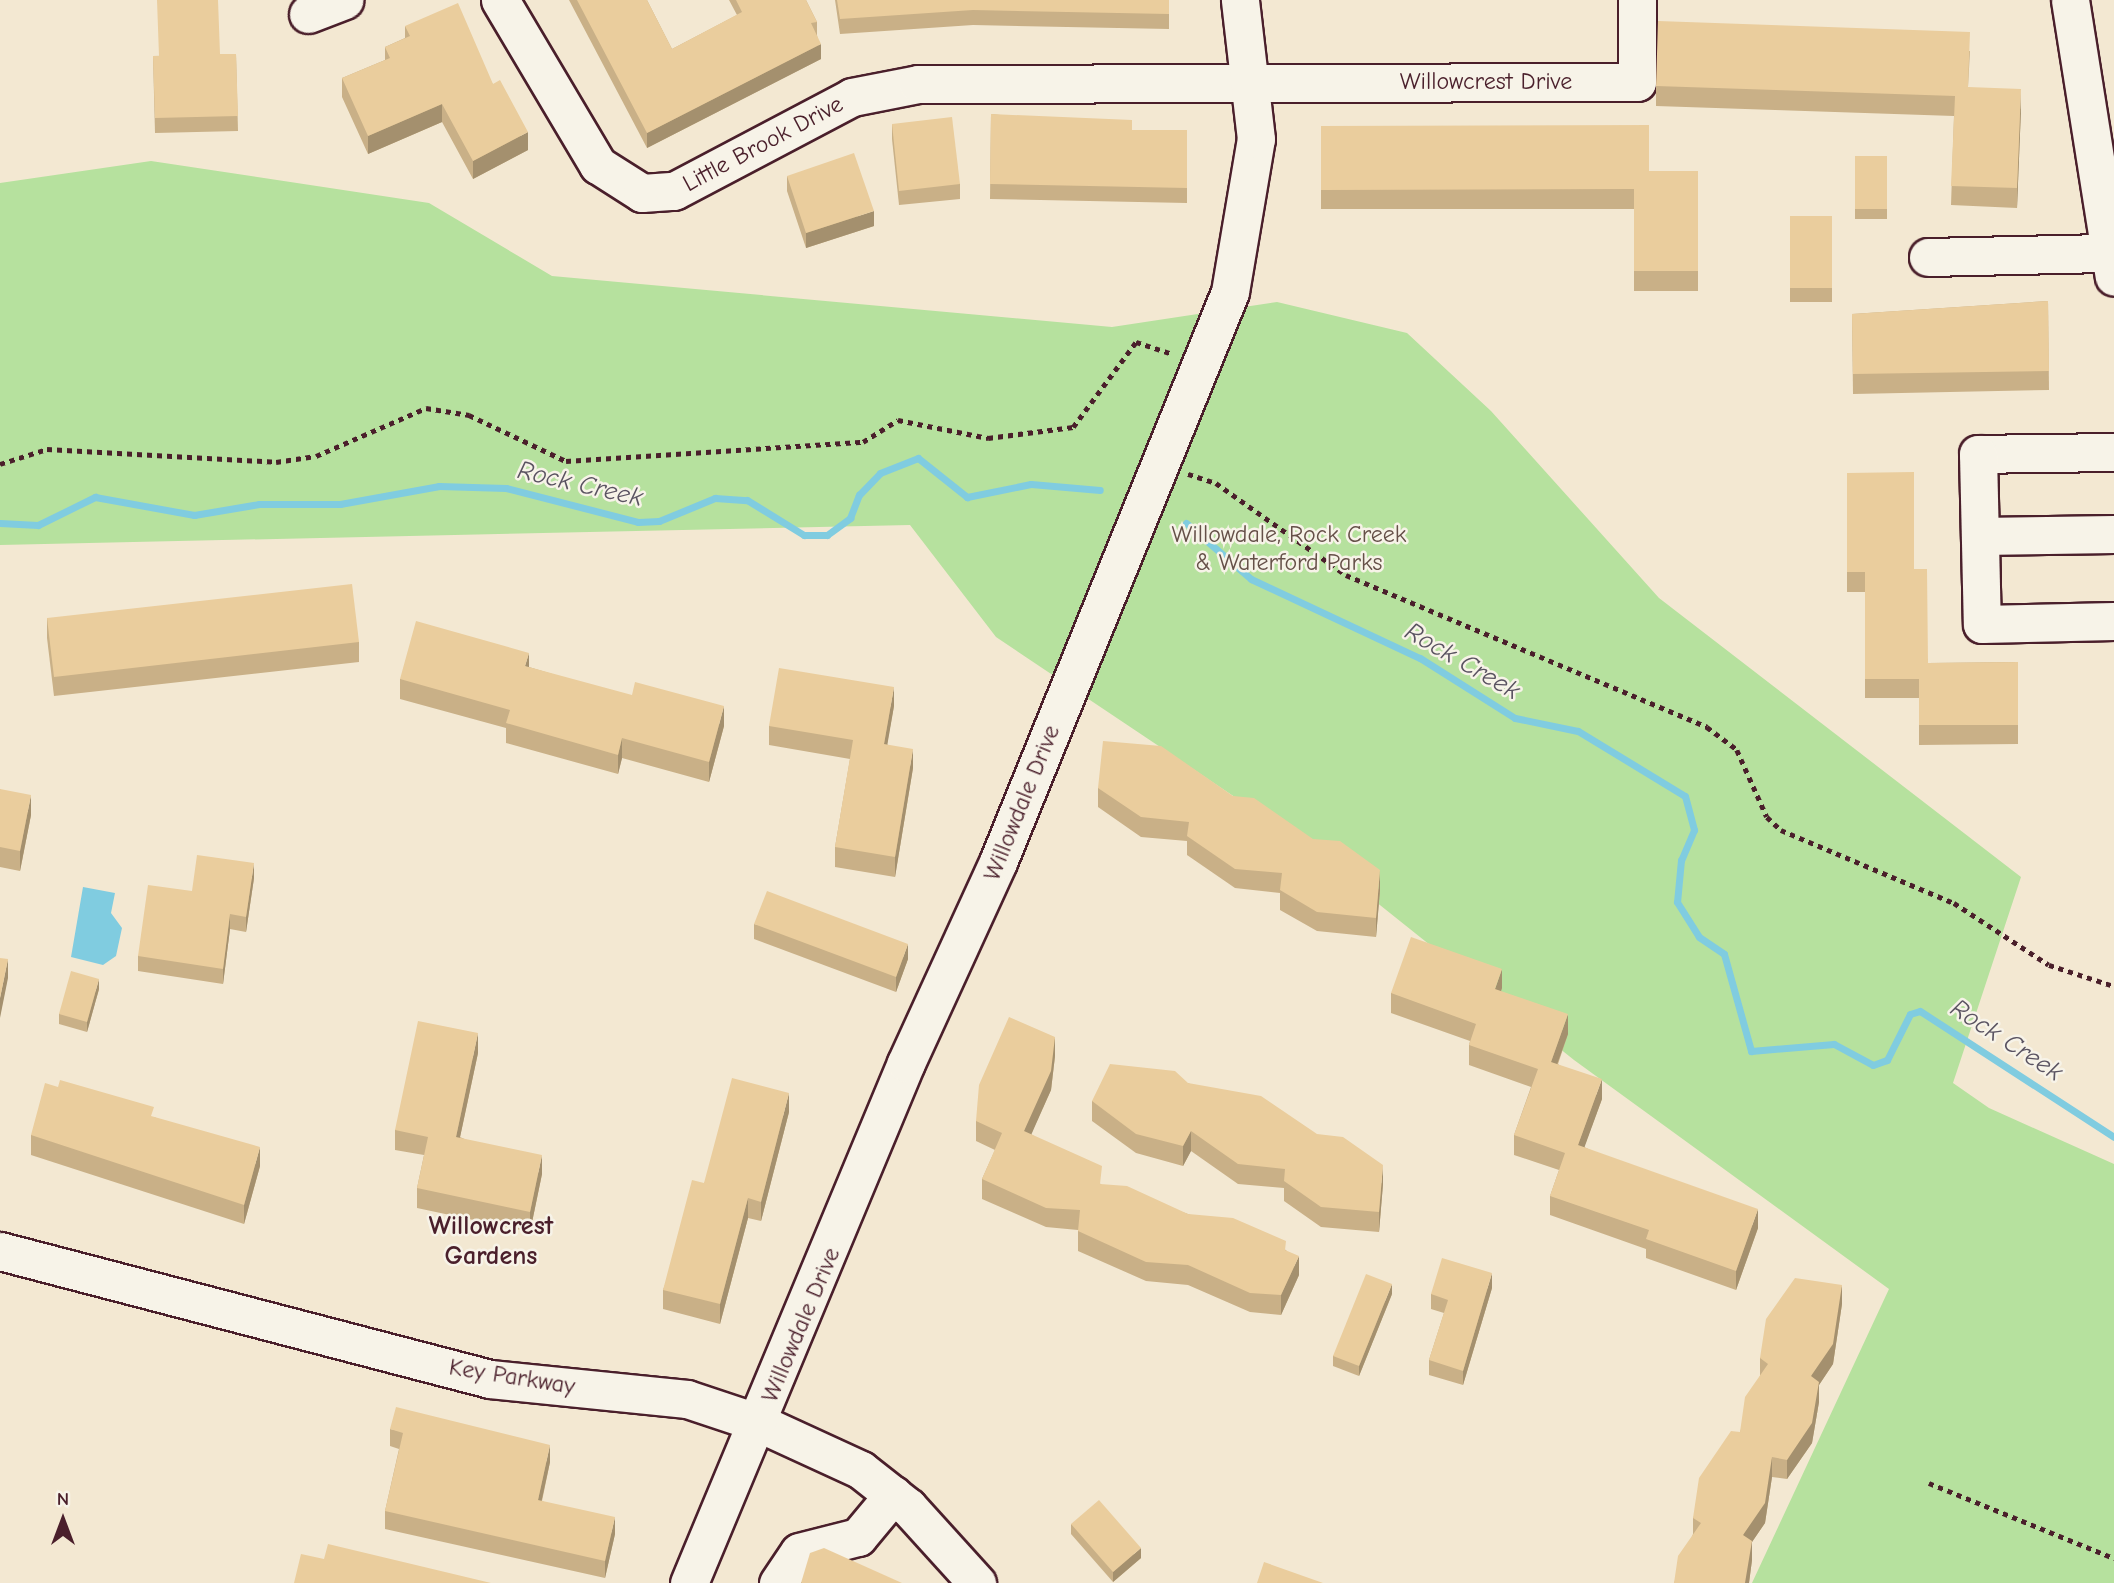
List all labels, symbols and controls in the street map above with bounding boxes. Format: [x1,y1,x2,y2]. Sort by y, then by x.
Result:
street label: Willowcrest Drive [1400,68,1572,96]
street label: Little Brook Drive [678,90,848,198]
water label: Rock Creek [514,455,646,515]
park label: Willowdale, Rock Creek & Waterford Parks [1172,521,1406,577]
water label: Rock Creek [1399,617,1525,707]
street label: Willowdale Drive [978,721,1066,885]
water label: Rock Creek [1944,993,2068,1089]
district label: Willowcrest Gardens [429,1211,553,1272]
street label: Willowdale Drive [755,1243,847,1407]
street label: Key Parkway [447,1353,577,1401]
north arrow [28,1485,98,1555]
text: N [57,1488,69,1510]

